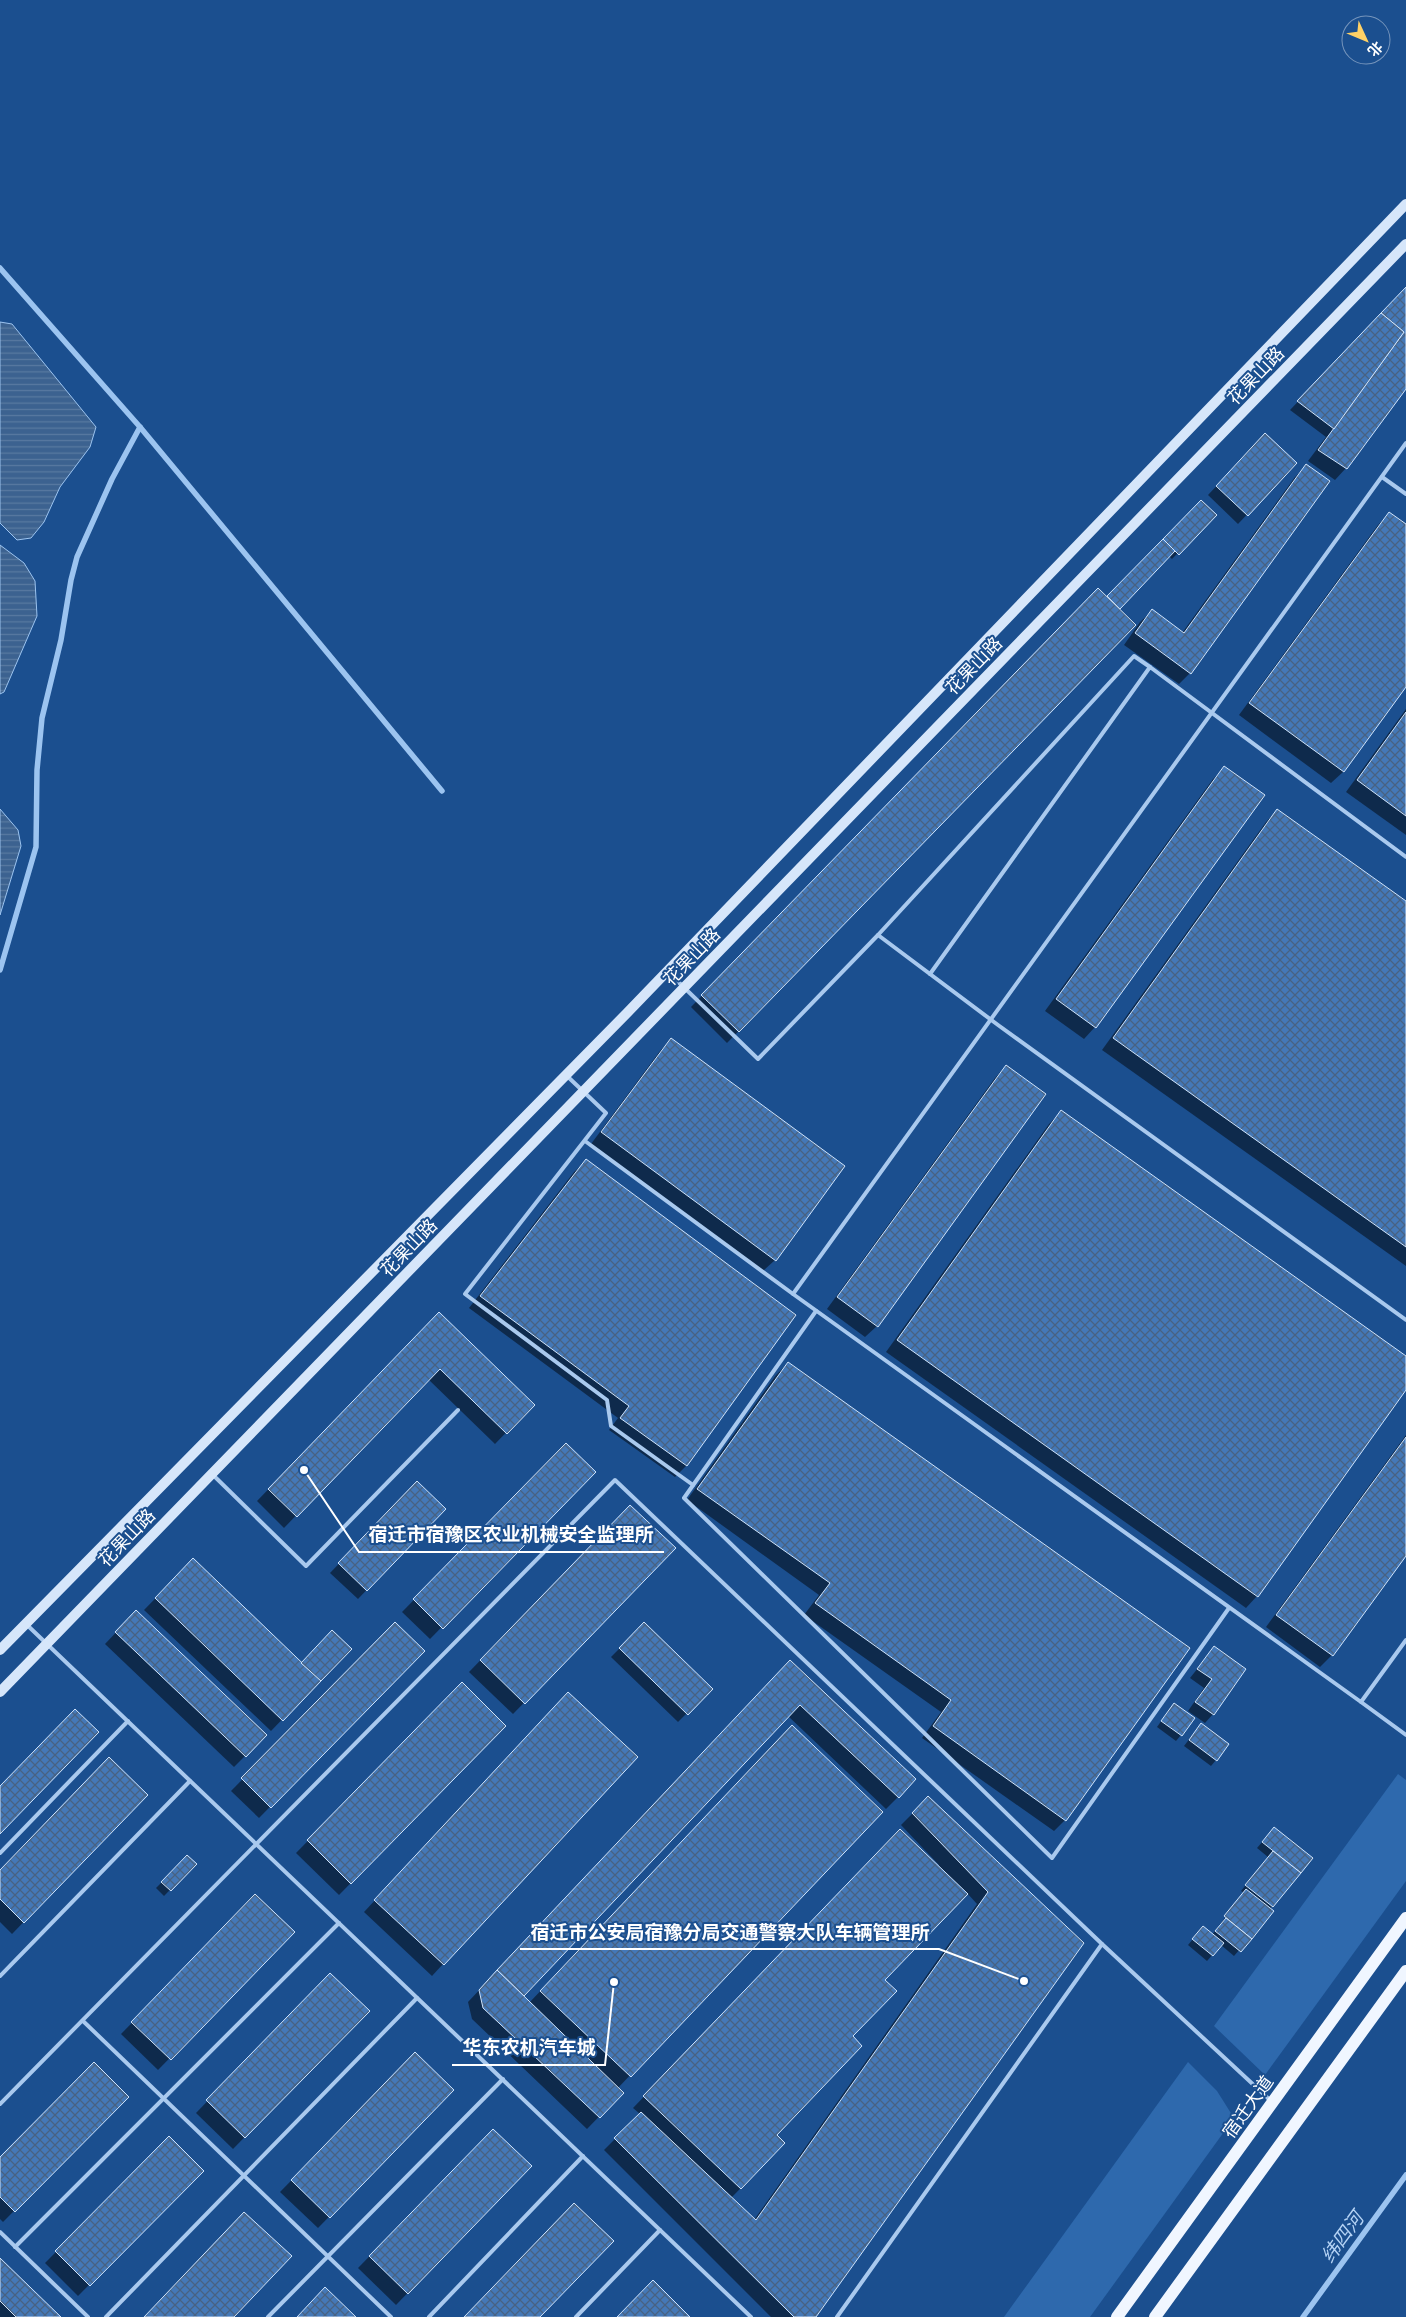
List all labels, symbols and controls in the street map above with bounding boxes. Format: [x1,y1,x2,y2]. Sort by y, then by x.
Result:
north arrow [1341,15,1391,65]
text: 北 [1364,38,1386,60]
street label: 花果山路 [1224,343,1289,410]
street label: 花果山路 [942,633,1007,700]
street label: 花果山路 [660,924,725,991]
street label: 花果山路 [377,1215,442,1282]
street label: 花果山路 [95,1505,160,1572]
callout: 宿迁市宿豫区农业机械安全监理所 [359,1518,664,1552]
text: 宿迁市宿豫区农业机械安全监理所 [368,1524,654,1547]
callout: 宿迁市公安局宿豫分局交通警察大队车辆管理所 [520,1915,939,1949]
text: 宿迁市公安局宿豫分局交通警察大队车辆管理所 [530,1922,930,1945]
callout: 华东农机汽车城 [452,2031,605,2065]
text: 华东农机汽车城 [462,2037,596,2060]
street label: 宿迁大道 [1219,2072,1278,2143]
water label: 纬四河 [1317,2205,1372,2268]

